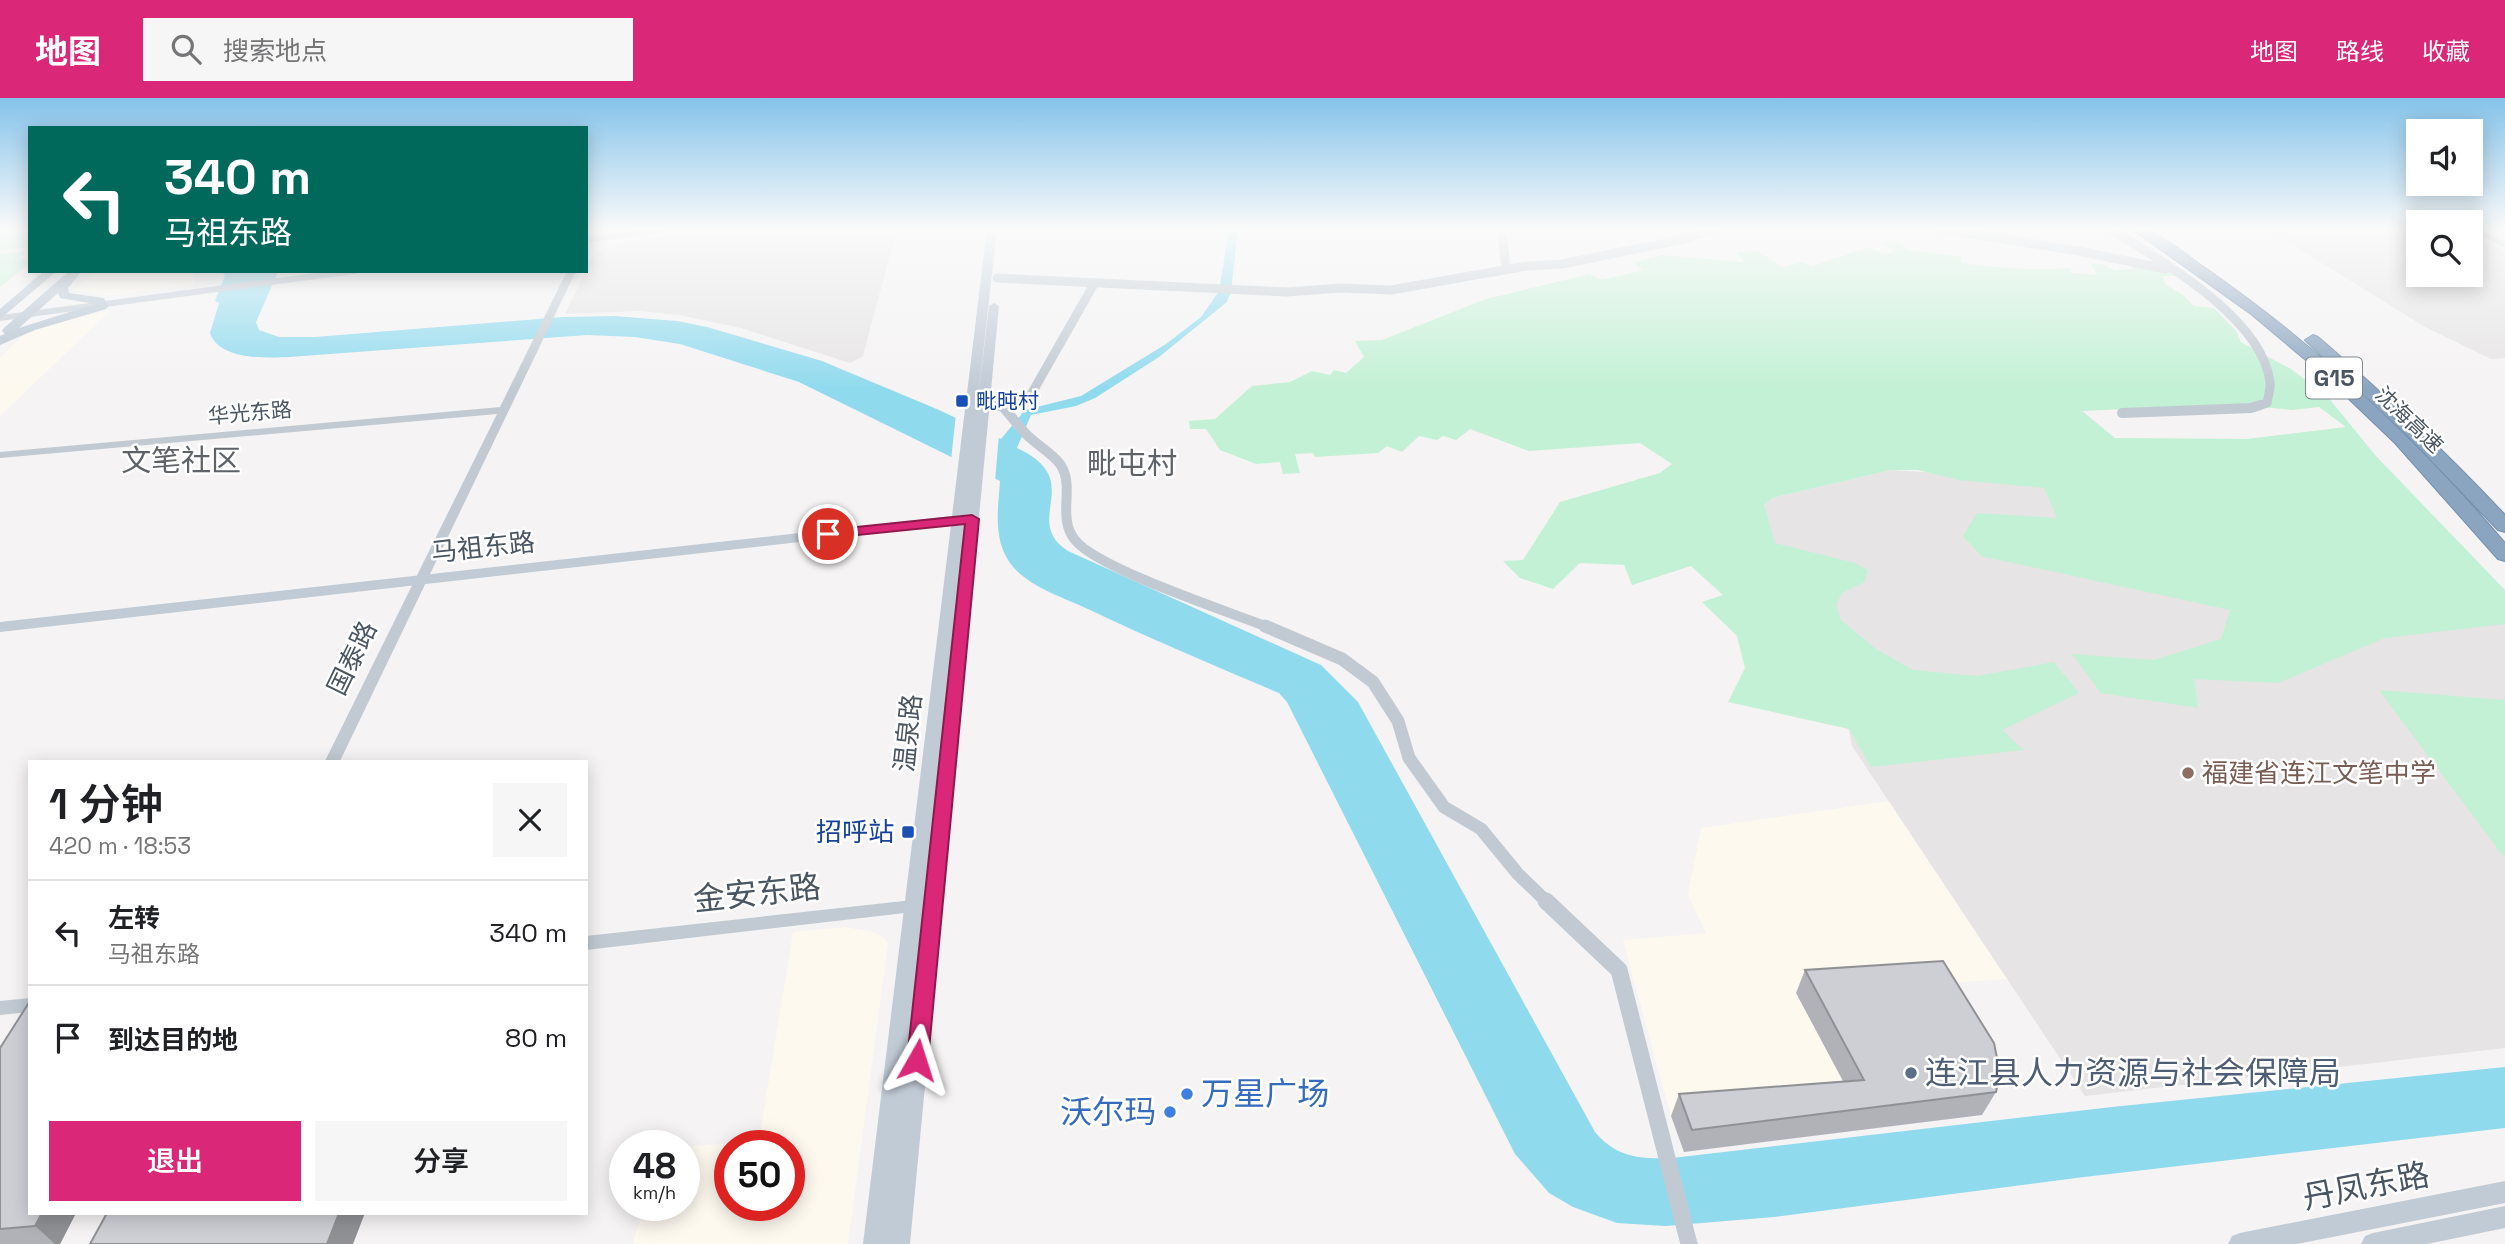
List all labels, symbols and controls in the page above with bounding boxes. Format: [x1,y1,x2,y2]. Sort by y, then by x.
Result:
search box [143,18,633,81]
icon: search [167,30,205,68]
text: 地图 [35,31,101,73]
text: 搜索地点 [223,34,327,68]
text: 地图 [2250,36,2298,67]
text: 路线 [2336,36,2384,67]
text: 收藏 [2422,36,2470,67]
map controls [2406,119,2483,287]
button: sound [2406,119,2483,196]
text: 340 m [164,146,311,208]
icon: left [49,154,140,245]
button: search [2406,210,2483,287]
text: 马祖东路 [164,213,292,253]
road number: G15 [2306,358,2362,398]
street label: 沈海高速 [2370,381,2449,459]
place label: 毗旽村 [976,387,1039,414]
marker: 毗旽村 [954,393,970,409]
street label: 华光东路 [207,395,293,430]
district label: 文笔社区 [121,441,241,480]
district label: 毗屯村 [1087,444,1177,483]
pin [798,504,858,564]
icon: arrive [809,515,847,553]
street label: 马祖东路 [430,525,536,569]
street label: 国泰路 [320,615,384,701]
street label: 温泉路 [887,692,929,774]
place label: 福建省连江文笔中学 [2202,756,2436,790]
marker: 福建省连江文笔中学 [2180,765,2196,781]
text: 1 分钟 [49,778,163,831]
button: close [493,783,567,857]
place label: 招呼站 [816,815,894,849]
marker: 招呼站 [900,824,916,840]
text: 420 m · 18:53 [49,831,191,861]
street label: 金安东路 [691,866,823,920]
text: 左转 [108,901,160,935]
icon: left [49,914,87,952]
text: 340 m [489,916,567,950]
text: 马祖东路 [108,939,200,969]
icon: arrive [49,1019,87,1057]
text: 80 m [505,1021,567,1055]
text: 到达目的地 [108,1023,238,1057]
position arrow [880,1023,954,1097]
place label: 连江县人力资源与社会保障局 [1925,1053,2341,1093]
marker: 连江县人力资源与社会保障局 [1903,1065,1919,1081]
place label: 万星广场 [1201,1074,1329,1114]
marker: 万星广场 [1179,1086,1195,1102]
place label: 沃尔玛 [1060,1092,1156,1132]
marker: 沃尔玛 [1162,1104,1178,1120]
button: 退出 [49,1121,301,1201]
button: 分享 [315,1121,567,1201]
speed limit sign: 50 [714,1130,805,1221]
text: 48 [633,1144,676,1188]
street label: 丹凤东路 [2299,1154,2433,1218]
text: km/h [633,1181,676,1204]

